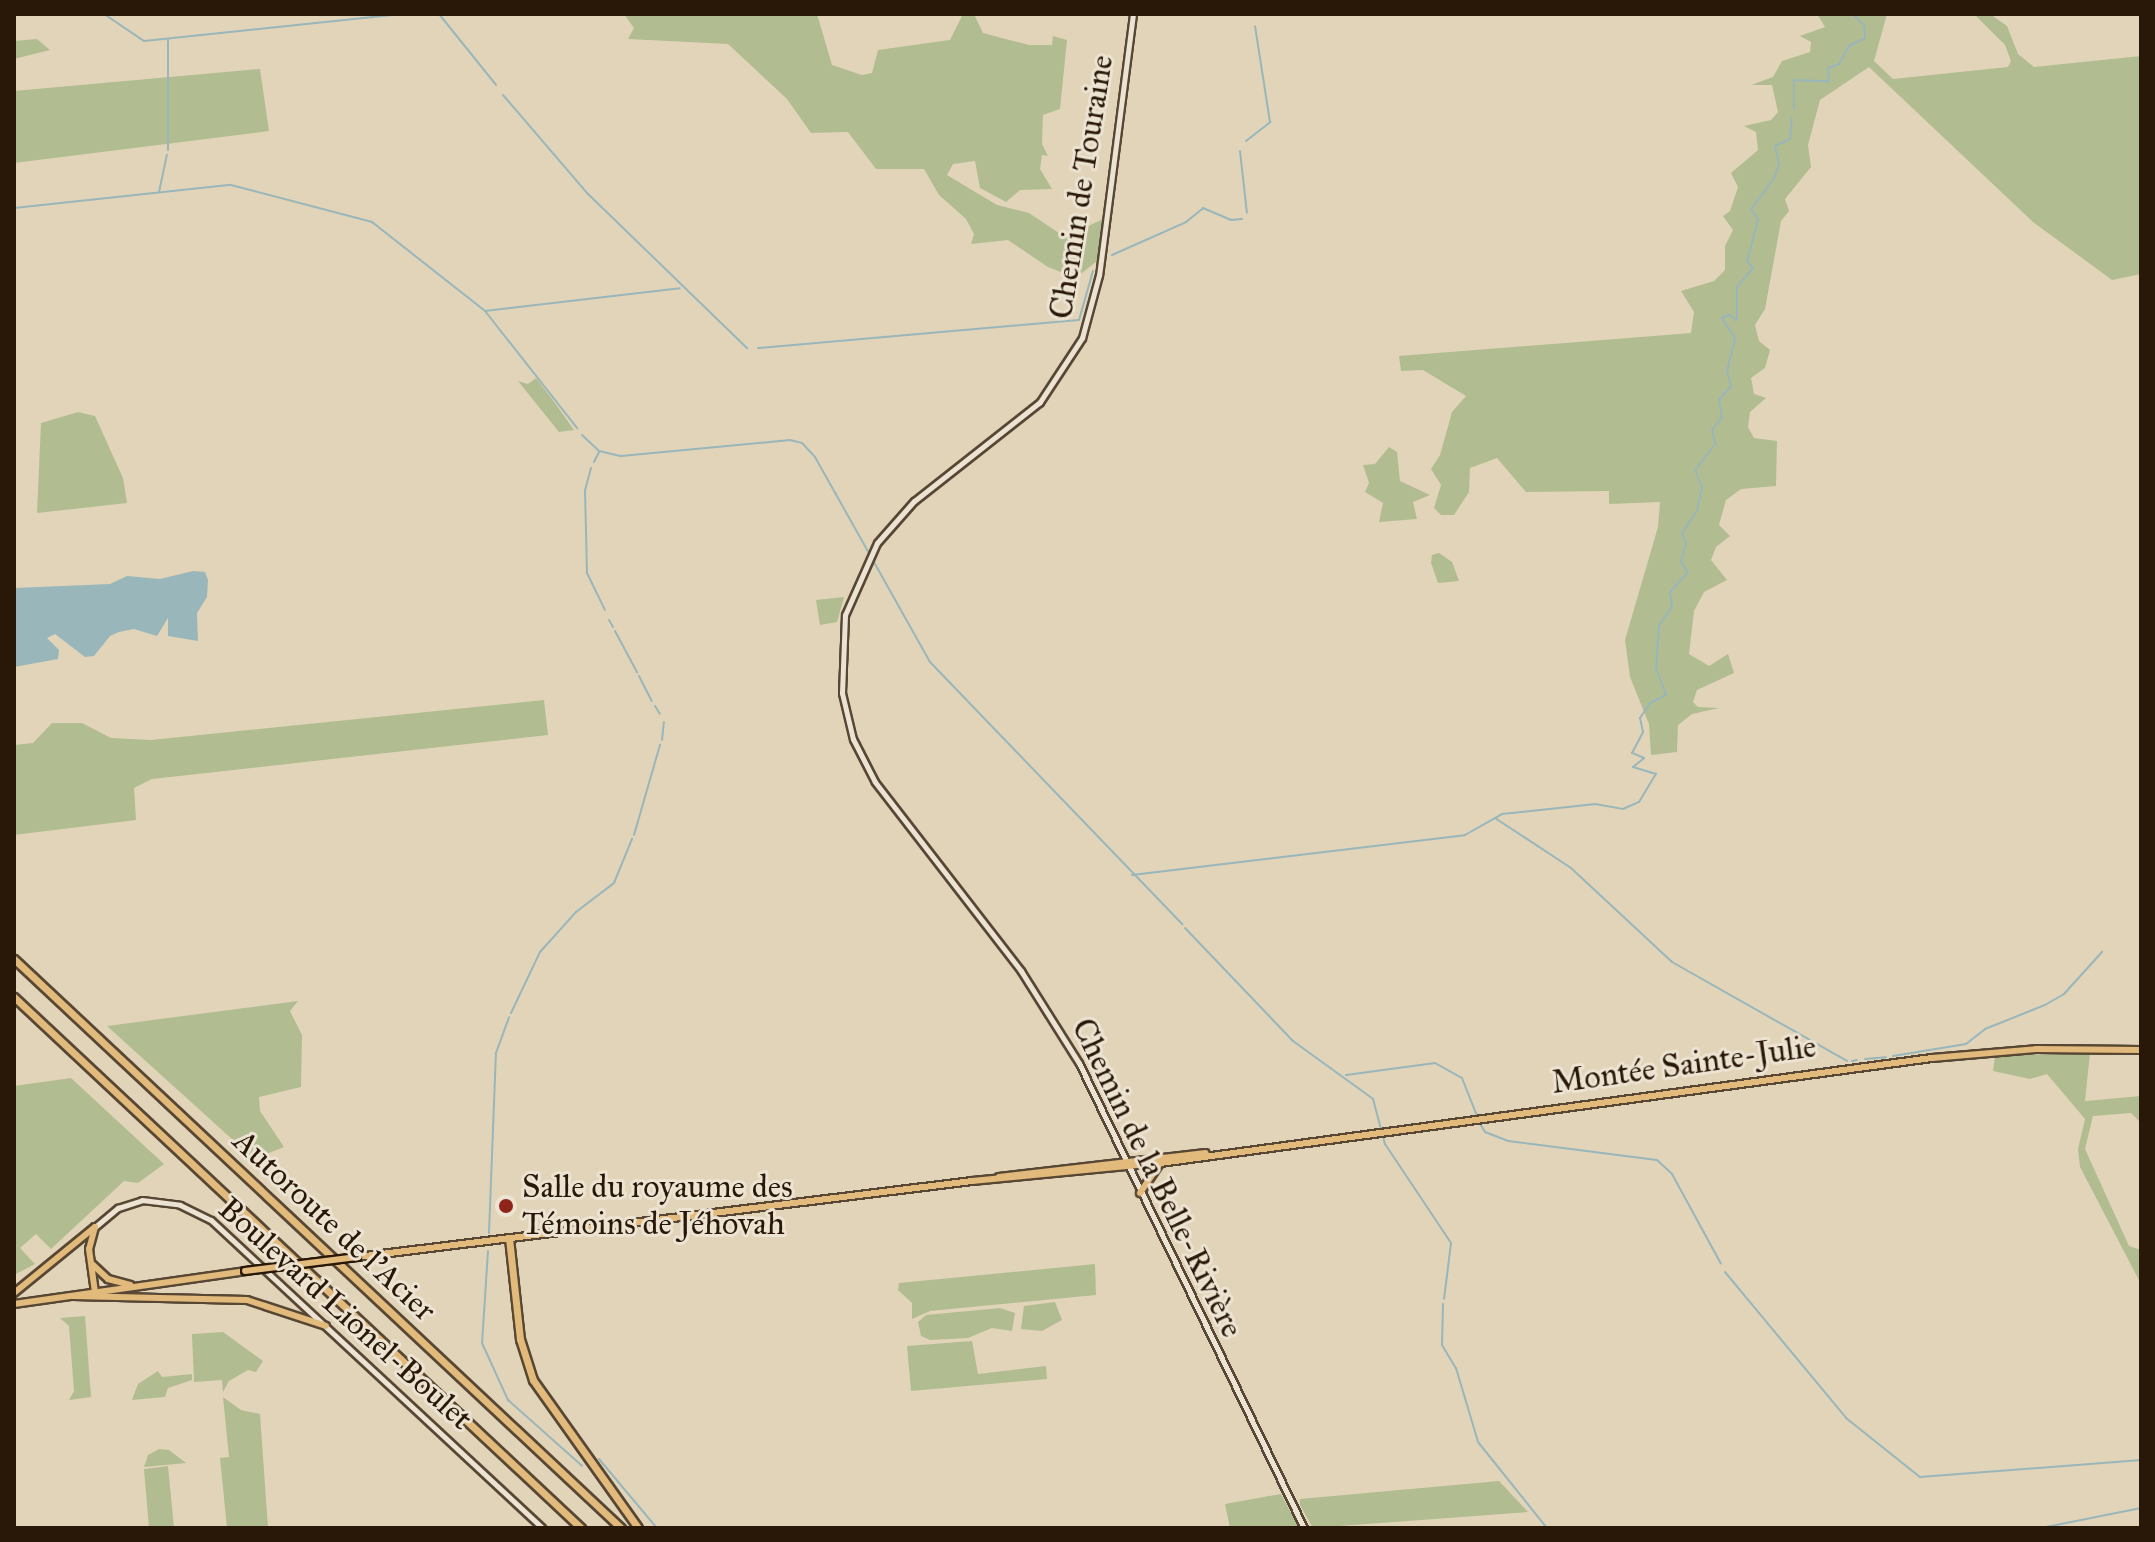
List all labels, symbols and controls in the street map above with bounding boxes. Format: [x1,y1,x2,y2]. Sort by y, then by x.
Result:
street label: Chemin de Touraine [1042,52,1122,322]
street label: Chemin de la Belle-Rivière [1063,1012,1251,1344]
street label: Montée Sainte-Julie [1549,1027,1819,1103]
street label: Autoroute de l'Acier [225,1122,443,1330]
place label: Salle du royaume des Témoins de Jéhovah [522,1169,793,1244]
street label: Boulevard Lionel-Boulet [210,1190,480,1438]
marker: Salle du royaume des Témoins de Jéhovah [497,1197,515,1215]

